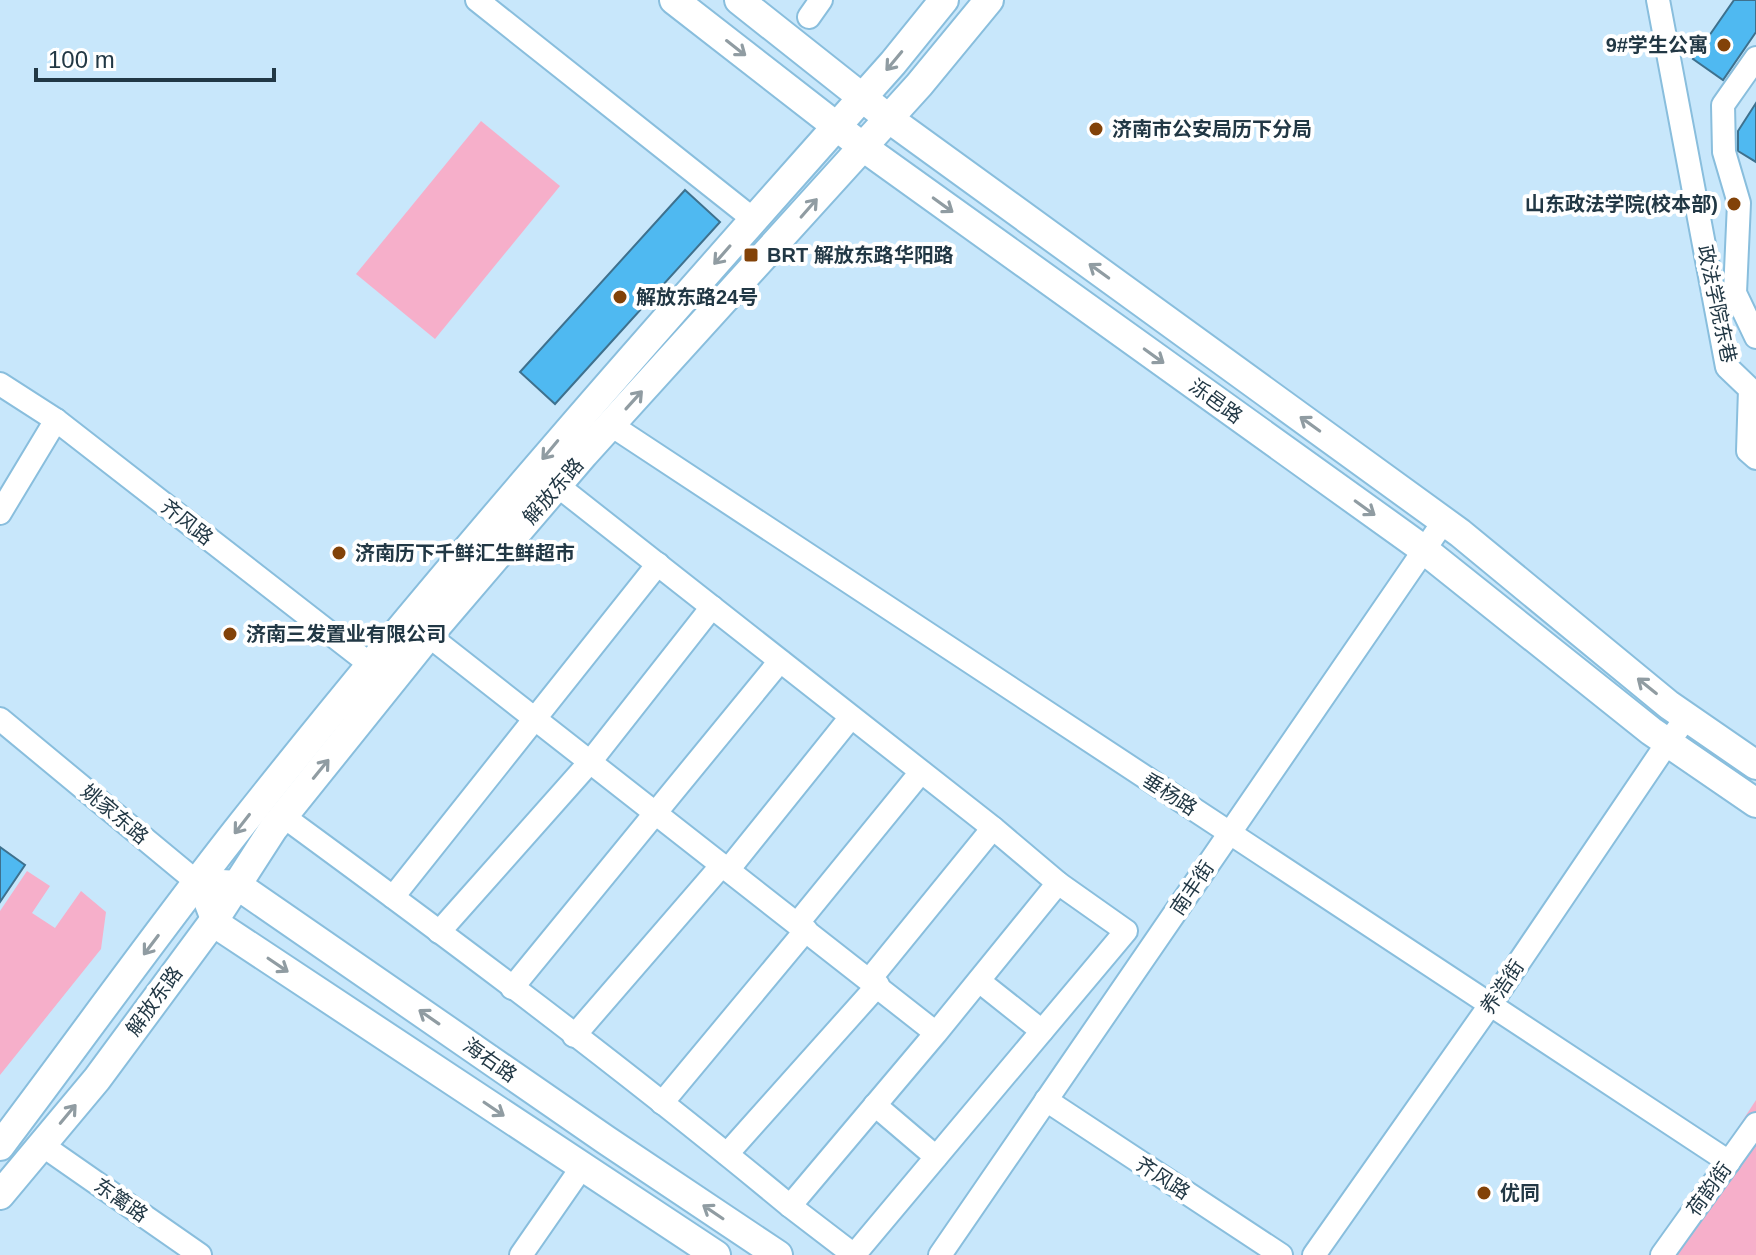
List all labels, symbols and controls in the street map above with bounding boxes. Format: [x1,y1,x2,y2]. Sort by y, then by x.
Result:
scale bar [36,32,274,82]
place label: 9#学生公寓 [1606,34,1708,56]
marker: 9#学生公寓 [1715,36,1733,54]
one-way arrow [725,39,746,56]
text: 100 m [48,46,115,73]
one-way arrow [885,50,903,70]
place label: 济南市公安局历下分局 [1112,118,1312,140]
marker: 济南市公安局历下分局 [1087,120,1105,138]
place label: 山东政法学院(校本部) [1525,193,1718,215]
marker: 山东政法学院(校本部) [1725,195,1743,213]
one-way arrow [932,196,953,213]
one-way arrow [800,198,818,218]
street label: 政法学院东巷 [1694,243,1740,365]
one-way arrow [713,244,731,264]
place label: BRT 解放东路华阳路 [767,244,954,266]
marker: BRT 解放东路华阳路 [742,246,760,264]
one-way arrow [1089,263,1110,280]
place label: 解放东路24号 [636,286,758,308]
marker: 解放东路24号 [611,288,629,306]
one-way arrow [1143,348,1165,365]
street label: 泺邑路 [1185,374,1247,428]
one-way arrow [624,390,643,411]
one-way arrow [1299,415,1321,432]
one-way arrow [541,439,559,460]
street label: 解放东路 [518,454,588,528]
street label: 齐风路 [157,495,217,549]
one-way arrow [1354,500,1376,516]
place label: 济南历下千鲜汇生鲜超市 [355,542,575,564]
marker: 济南历下千鲜汇生鲜超市 [330,544,348,562]
place label: 济南三发置业有限公司 [246,623,446,645]
marker: 济南三发置业有限公司 [221,625,239,643]
one-way arrow [1637,678,1658,696]
one-way arrow [312,759,330,780]
street label: 垂杨路 [1139,768,1201,820]
street label: 姚家东路 [77,780,153,848]
one-way arrow [234,813,251,834]
street label: 南丰街 [1166,857,1218,919]
one-way arrow [143,934,160,955]
street label: 养浩街 [1476,956,1528,1018]
one-way arrow [266,957,288,973]
street label: 解放东路 [122,962,186,1040]
one-way arrow [418,1009,440,1025]
street label: 海右路 [459,1034,521,1086]
one-way arrow [483,1101,505,1117]
one-way arrow [59,1104,77,1125]
street label: 齐风路 [1132,1152,1194,1204]
street label: 荷韵街 [1682,1158,1736,1220]
street label: 东篱路 [90,1174,152,1226]
place label: 优同 [1500,1182,1540,1204]
marker: 优同 [1475,1184,1493,1202]
one-way arrow [702,1203,724,1220]

